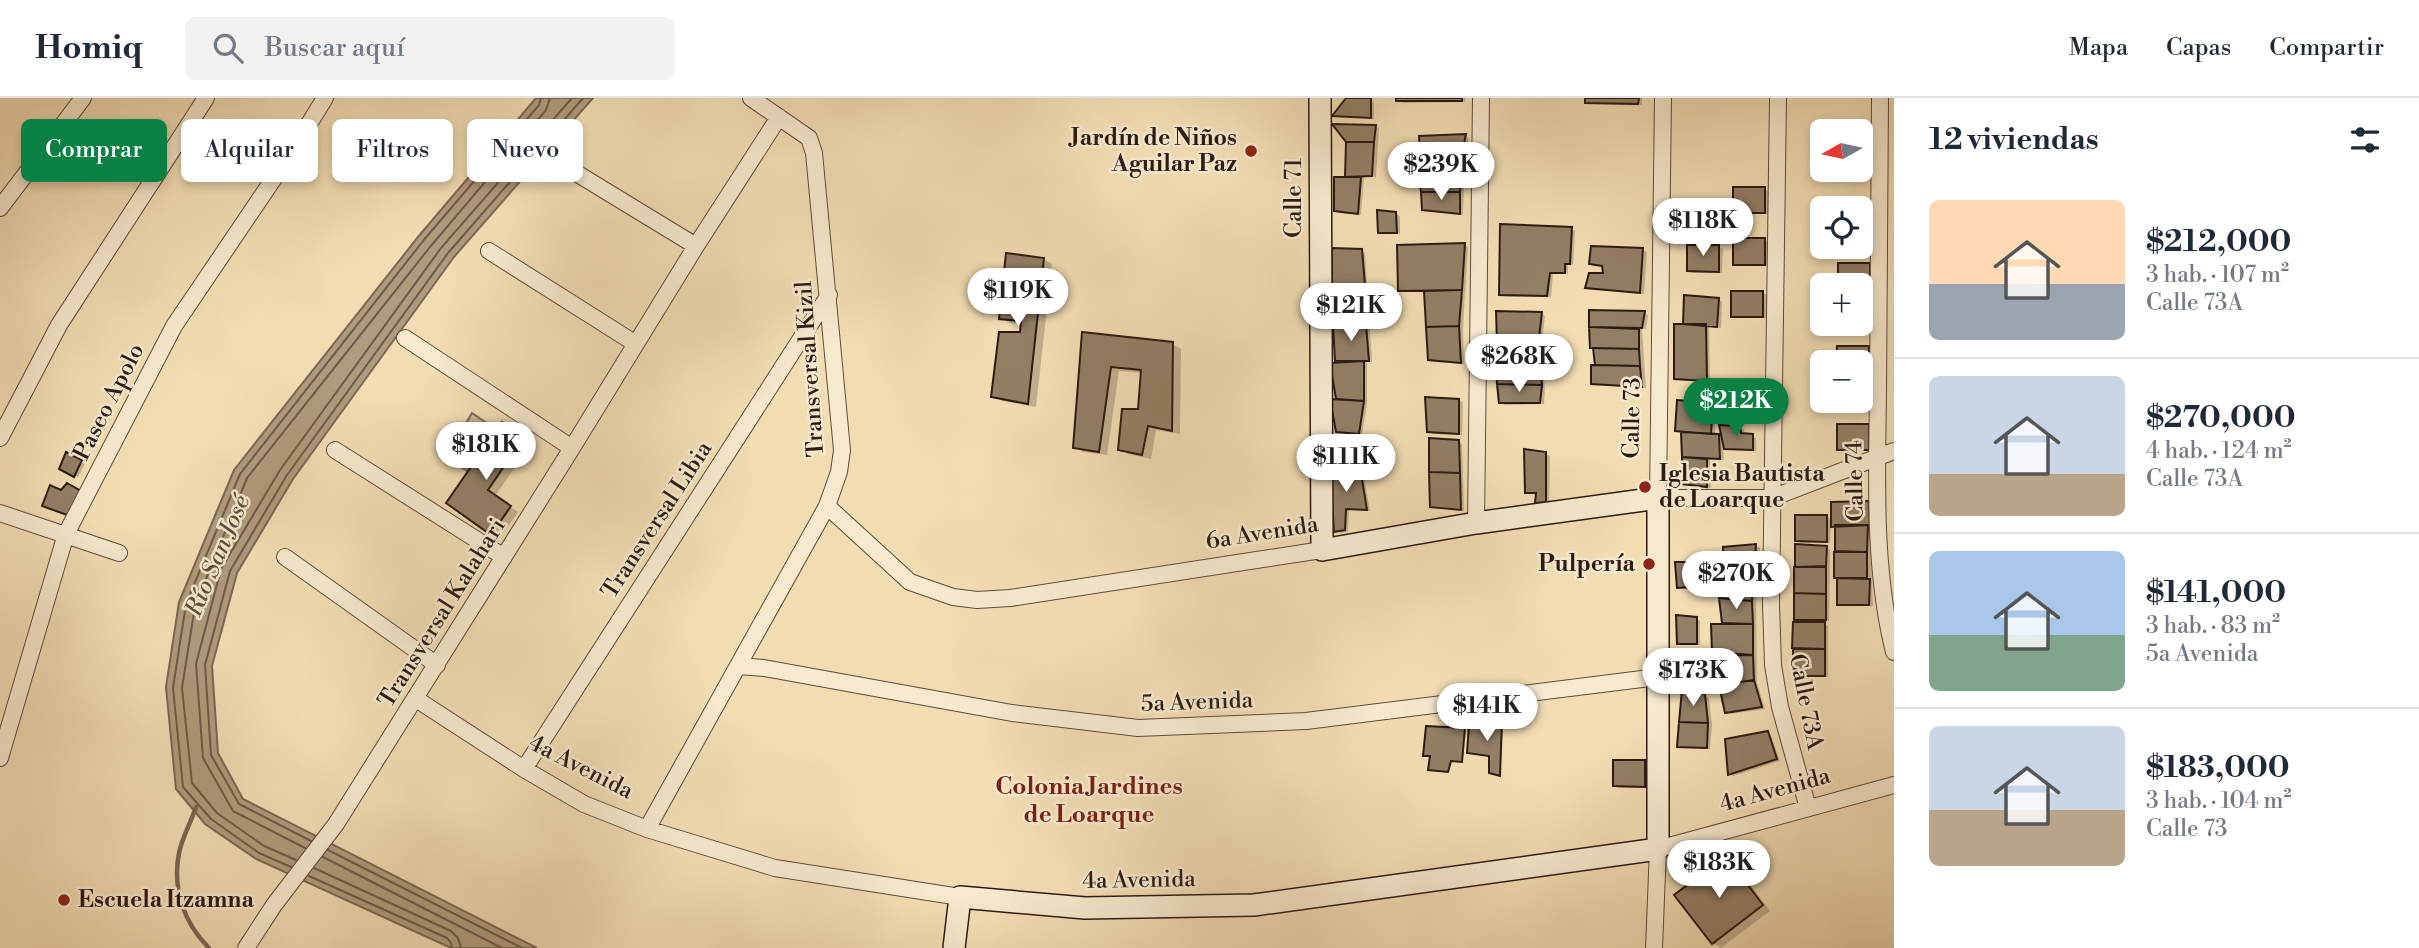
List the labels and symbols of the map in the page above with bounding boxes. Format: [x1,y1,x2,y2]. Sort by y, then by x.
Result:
north arrow [1810,119,1872,182]
place label: Jardín de Niños Aguilar Paz [1068,124,1237,178]
pin: $239K [1392,142,1490,202]
marker: Jardín de Niños Aguilar Paz [1243,143,1259,159]
street label: Calle 71 [1280,158,1308,238]
pin: $118K [1654,198,1752,258]
pin: $119K [969,268,1067,328]
street label: Transversal Kizil [790,280,830,458]
pin: $121K [1302,284,1400,343]
pin: $268K [1470,334,1568,394]
street label: Paseo Apolo [68,339,150,465]
street label: Calle 73 [1617,377,1647,459]
pin: $212K [1687,378,1785,438]
pin: $181K [437,422,535,482]
pin: $111K [1297,434,1395,494]
street label: Transversal Libia [596,436,718,604]
street label: Calle 74 [1840,440,1870,522]
place label: Iglesia Bautista de Loarque [1659,460,1825,514]
marker: Iglesia Bautista de Loarque [1637,479,1653,495]
water label: Río San José [179,489,258,622]
street label: 6a Avenida [1204,510,1321,556]
street label: Transversal Kalahari [372,513,512,713]
place label: Pulpería [1538,550,1636,578]
pin: $270K [1687,552,1785,611]
marker: Pulpería [1641,556,1657,572]
pin: $173K [1644,648,1742,708]
street label: Calle 73A [1783,652,1829,754]
pin: $141K [1438,684,1536,743]
street label: 5a Avenida [1140,686,1254,718]
street label: 4a Avenida [524,729,638,805]
street label: 4a Avenida [1717,762,1834,818]
district label: Colonia Jardines de Loarque [995,772,1183,830]
pin: $183K [1670,840,1768,900]
street label: 4a Avenida [1082,865,1196,895]
place label: Escuela Itzamna [78,886,254,914]
marker: Escuela Itzamna [56,892,72,908]

